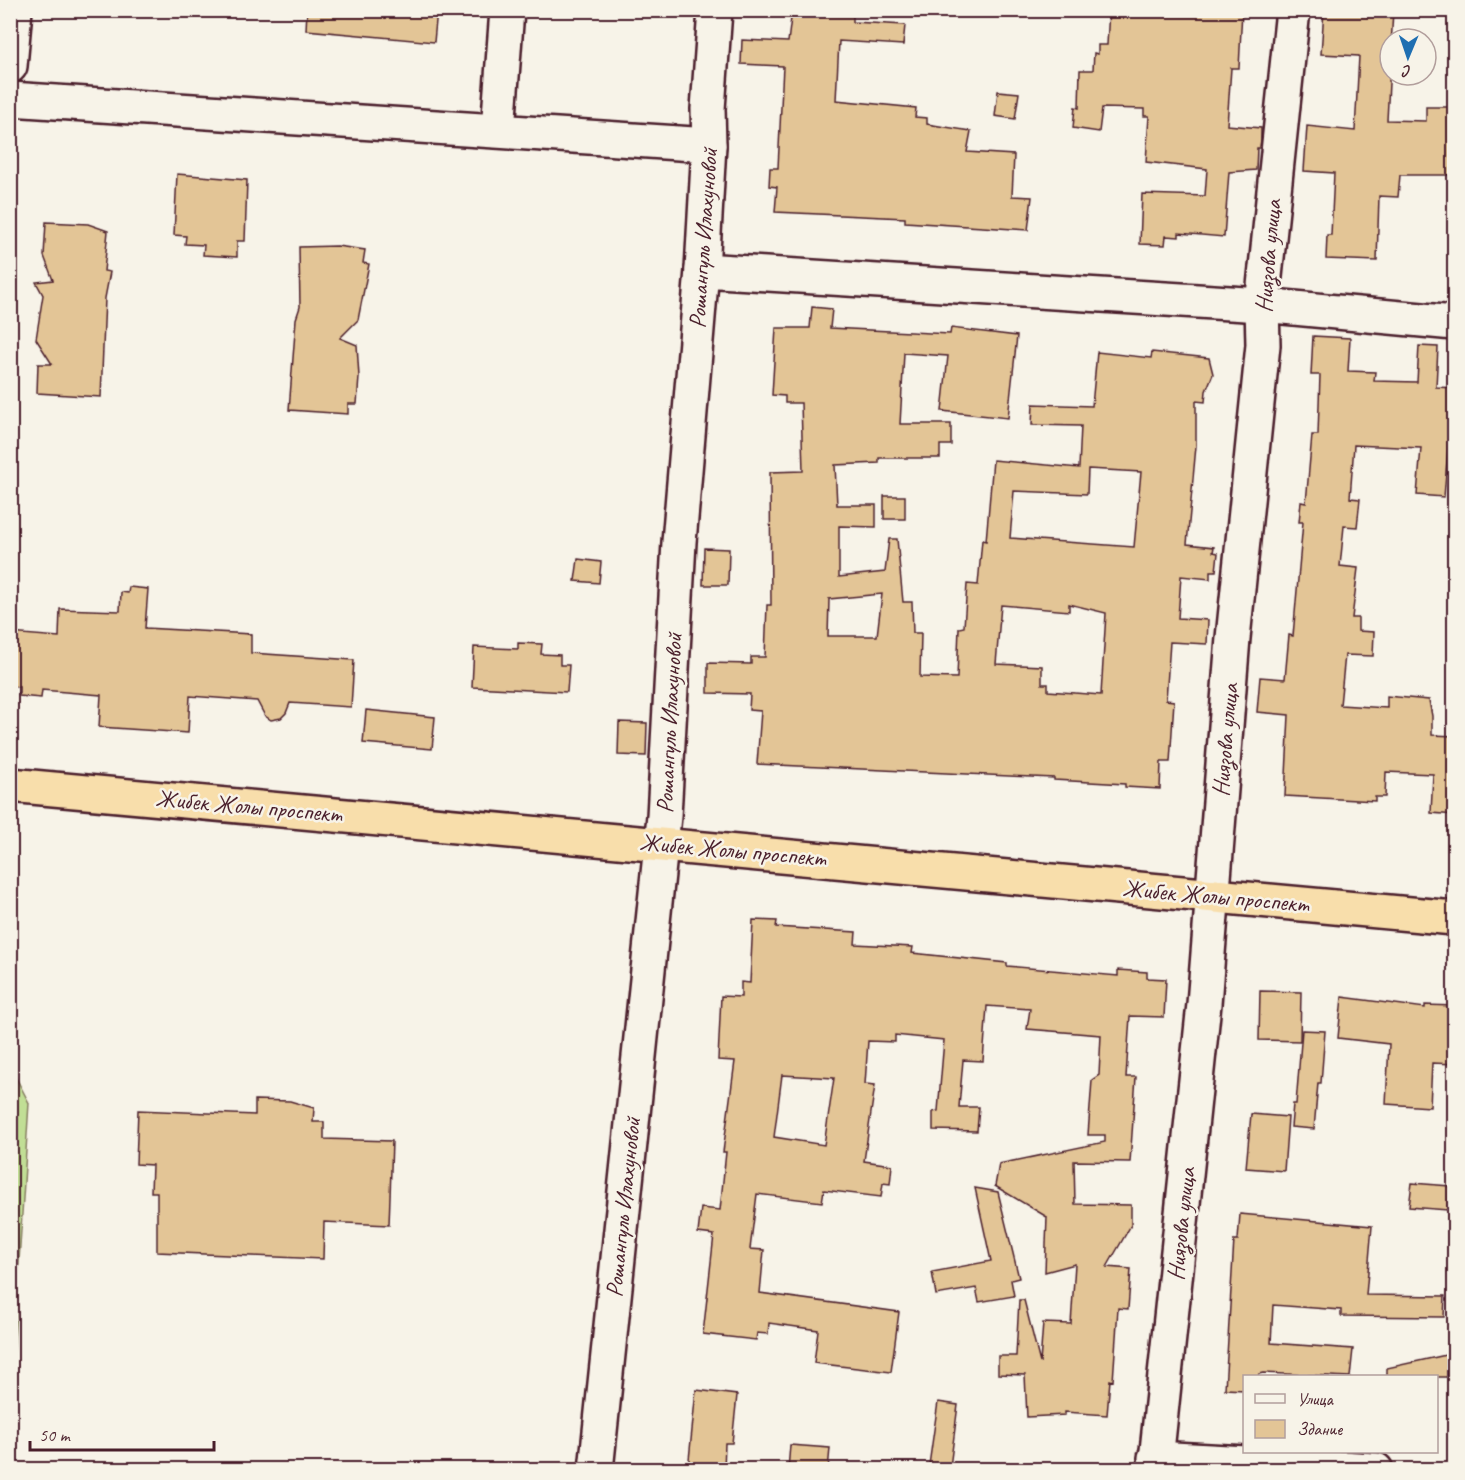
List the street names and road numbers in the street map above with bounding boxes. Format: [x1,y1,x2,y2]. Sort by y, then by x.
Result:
street label: Рошангуль Илахуновой [682,145,724,329]
street label: Ниязова улица [1248,197,1289,314]
street label: Рошангуль Илахуновой [649,630,689,814]
street label: Ниязова улица [1205,681,1246,798]
street label: Жибек Жолы проспект [154,783,344,829]
street label: Жибек Жолы проспект [638,827,828,873]
street label: Жибек Жолы проспект [1121,873,1311,919]
street label: Рошангуль Илахуновой [599,1114,648,1298]
street label: Ниязова улица [1160,1165,1203,1282]

